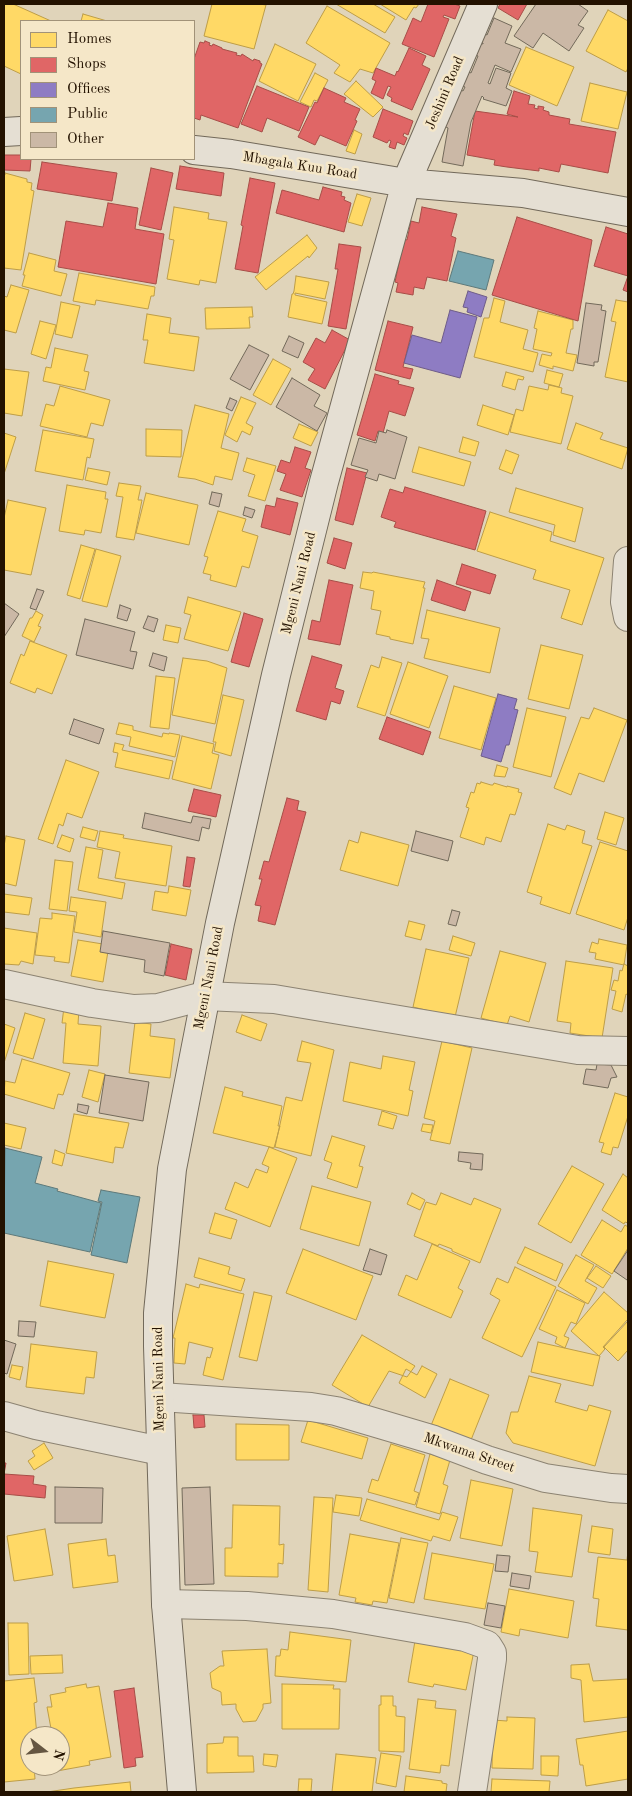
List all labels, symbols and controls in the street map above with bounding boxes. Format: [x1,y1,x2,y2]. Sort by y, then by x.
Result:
legend [20,20,195,160]
text: Homes [67,32,112,47]
street label: Jeshini Road [422,54,468,132]
text: Shops [67,57,106,72]
text: Offices [67,82,110,97]
text: Public [67,107,108,122]
text: Other [67,132,104,147]
street label: Mbagala Kuu Road [242,149,358,183]
street label: Mgeni Nani Road [278,530,320,636]
street label: Mgeni Nani Road [191,925,227,1031]
street label: Mgeni Nani Road [150,1326,168,1432]
street label: Mkwama Street [421,1430,517,1476]
north arrow [20,1726,70,1776]
text: N [50,1748,67,1762]

